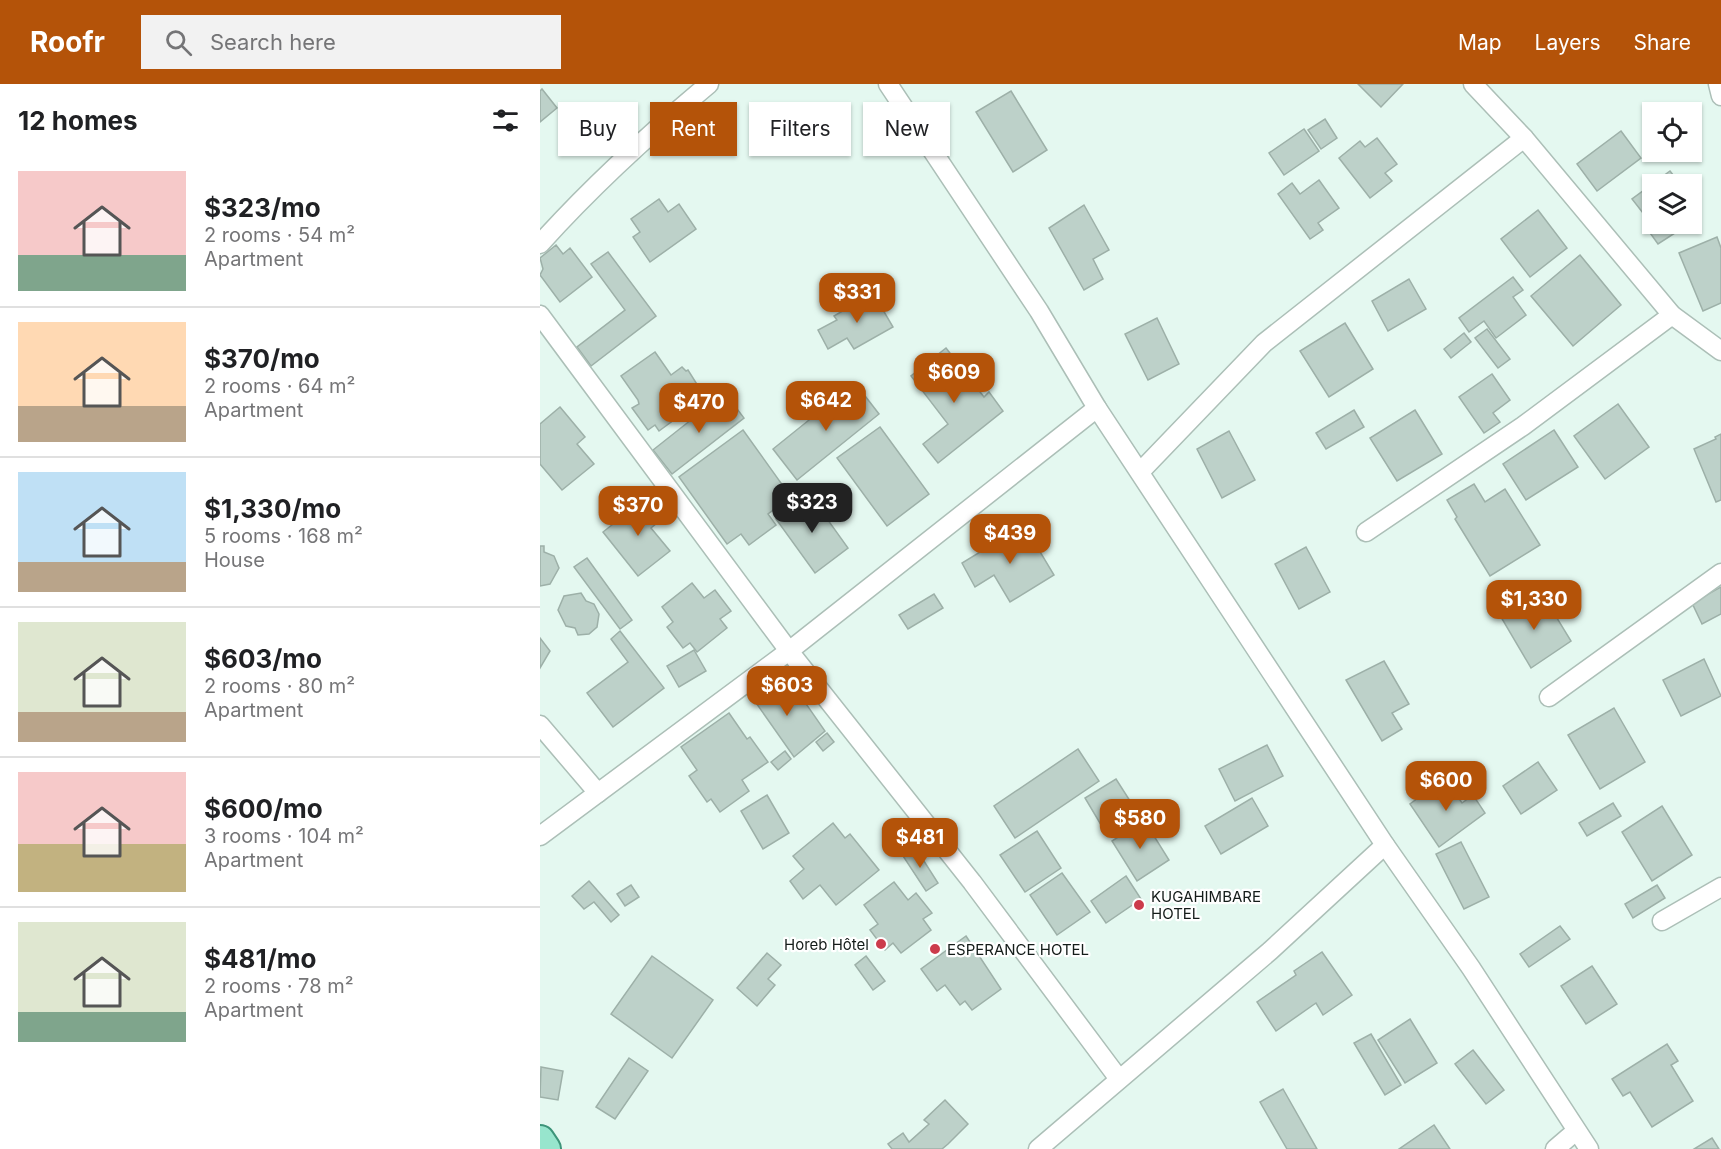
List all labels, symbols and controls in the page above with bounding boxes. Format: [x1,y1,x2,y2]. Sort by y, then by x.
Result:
search box [141,15,561,69]
text: Roofr [30,25,105,59]
icon: search [162,26,195,59]
text: Search here [210,29,336,55]
text: Map [1458,30,1502,55]
text: Layers [1535,30,1601,55]
text: Share [1634,30,1691,55]
chip: Buy [558,102,638,156]
chip: Rent [650,102,737,156]
chip: Filters [749,102,851,156]
chip: New [863,102,950,156]
map controls [1642,102,1702,234]
button: locate [1642,102,1702,162]
icon: filters [489,104,522,137]
text: 12 homes [18,105,138,136]
button: layers [1642,174,1702,234]
text: $323/mo [204,192,321,223]
icon: home [66,195,138,267]
text: 2 rooms · 54 m² [204,223,355,247]
text: Apartment [204,247,303,271]
pin: $331 [821,273,893,324]
text: $331 [833,280,881,304]
text: $370/mo [204,343,320,374]
icon: home [66,346,138,418]
pin: $609 [918,353,990,404]
text: $609 [928,360,980,384]
text: 2 rooms · 64 m² [204,374,355,398]
pin: $642 [790,381,862,432]
pin: $470 [663,383,735,434]
text: $642 [800,388,852,412]
text: $470 [673,390,725,414]
text: Apartment [204,398,303,422]
pin: $323 [776,483,848,534]
pin: $370 [602,486,674,537]
text: $323 [786,490,838,514]
text: $1,330/mo [204,493,341,524]
text: $370 [613,493,663,517]
icon: home [66,496,138,568]
pin: $439 [974,514,1046,565]
text: $439 [984,521,1036,545]
text: 5 rooms · 168 m² [204,524,363,548]
text: House [204,548,265,572]
pin: $1,330 [1485,580,1583,631]
text: $1,330 [1500,587,1568,611]
text: $603/mo [204,643,322,674]
icon: home [66,646,138,718]
pin: $603 [751,666,823,717]
text: $603 [761,673,813,697]
text: 2 rooms · 80 m² [204,674,355,698]
text: Apartment [204,698,303,722]
pin: $600 [1410,761,1482,812]
text: $600 [1419,768,1473,792]
text: $600/mo [204,793,323,824]
icon: home [66,796,138,868]
pin: $580 [1104,799,1176,850]
text: $580 [1114,806,1166,830]
pin: $481 [884,818,956,869]
text: 3 rooms · 104 m² [204,824,364,848]
text: $481 [896,825,944,849]
text: Apartment [204,848,303,872]
place label: KUGAHIMBARE HOTEL [1151,887,1261,923]
marker: KUGAHIMBARE HOTEL [1132,898,1146,912]
place label: Horeb Hôtel [784,935,869,954]
marker: Horeb Hôtel [874,937,888,951]
place label: ESPERANCE HOTEL [947,940,1089,959]
marker: ESPERANCE HOTEL [928,942,942,956]
text: $481/mo [204,943,317,974]
icon: home [66,946,138,1018]
text: 2 rooms · 78 m² [204,974,353,998]
text: Apartment [204,998,303,1022]

